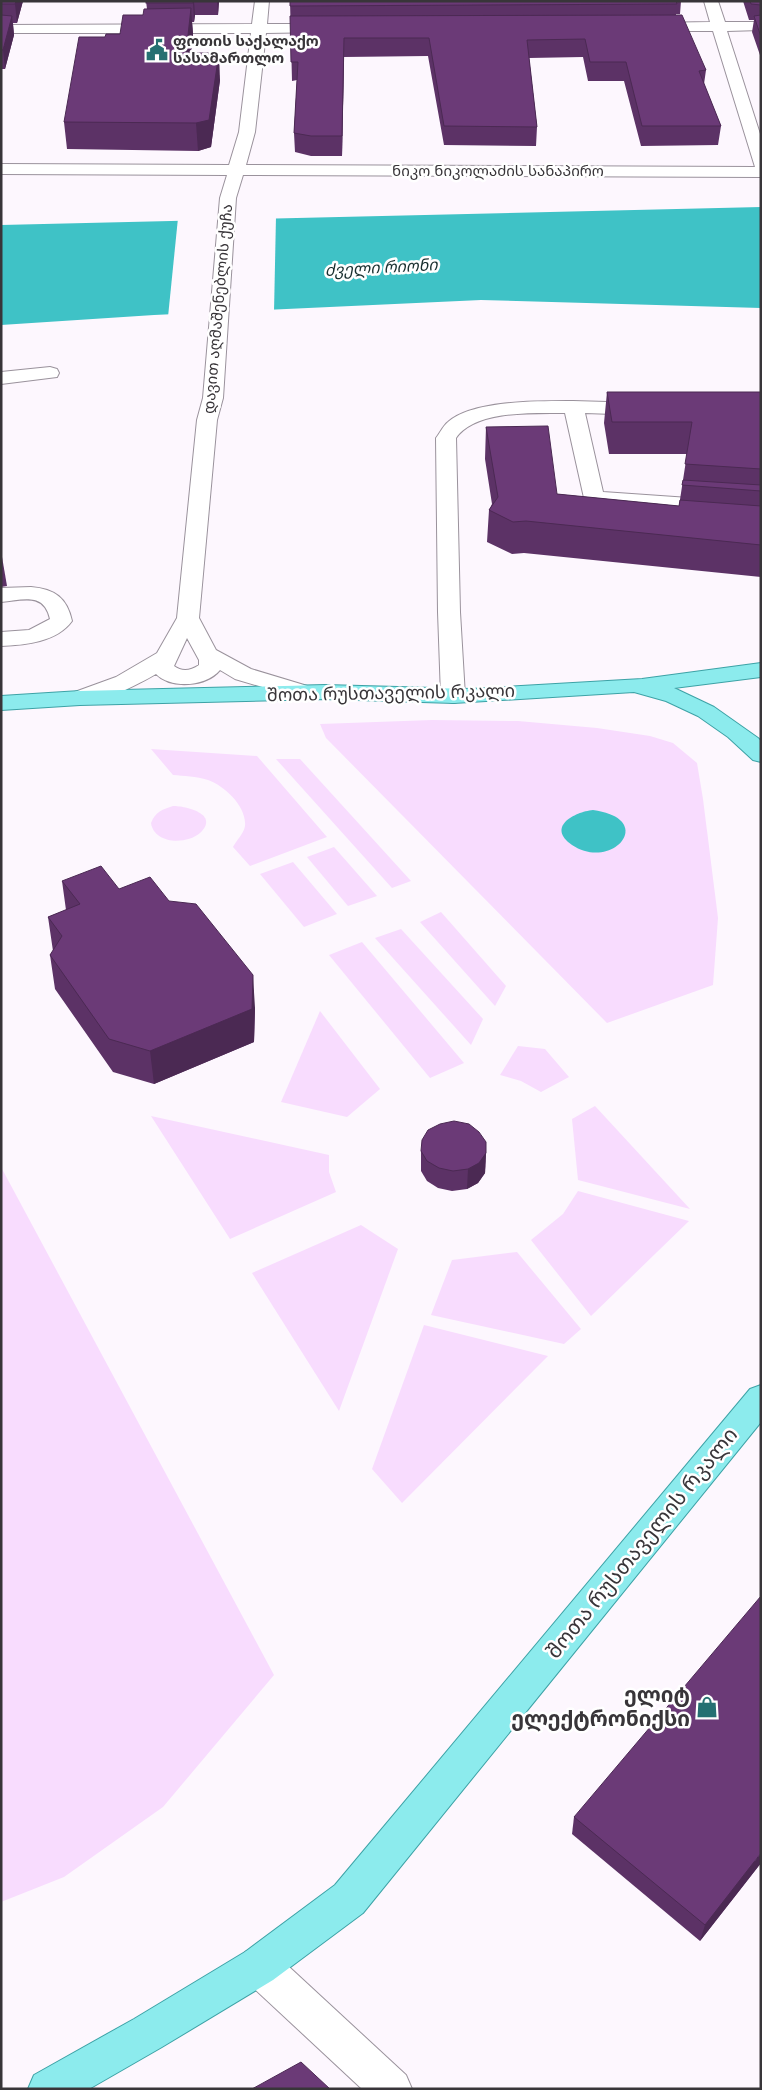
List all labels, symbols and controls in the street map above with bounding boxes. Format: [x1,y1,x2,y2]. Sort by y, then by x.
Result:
place label: ფოთის საქალაქო სასამართლო [173,31,319,67]
public building icon: ფოთის საქალაქო სასამართლო [144,37,170,63]
street label: ნიკო ნიკოლაძის სანაპირო [392,161,604,180]
street label: დავით აღმაშენებლის ქუჩა [199,203,236,415]
water label: ძველი რიონი [324,254,439,280]
street label: შოთა რუსთაველის რკალი [267,679,515,706]
street label: შოთა რუსთაველის რკალი [540,1422,743,1664]
place label: ელიტ ელექტრონიქსი [511,1681,690,1732]
shop icon: ელიტ ელექტრონიქსი [694,1694,720,1720]

